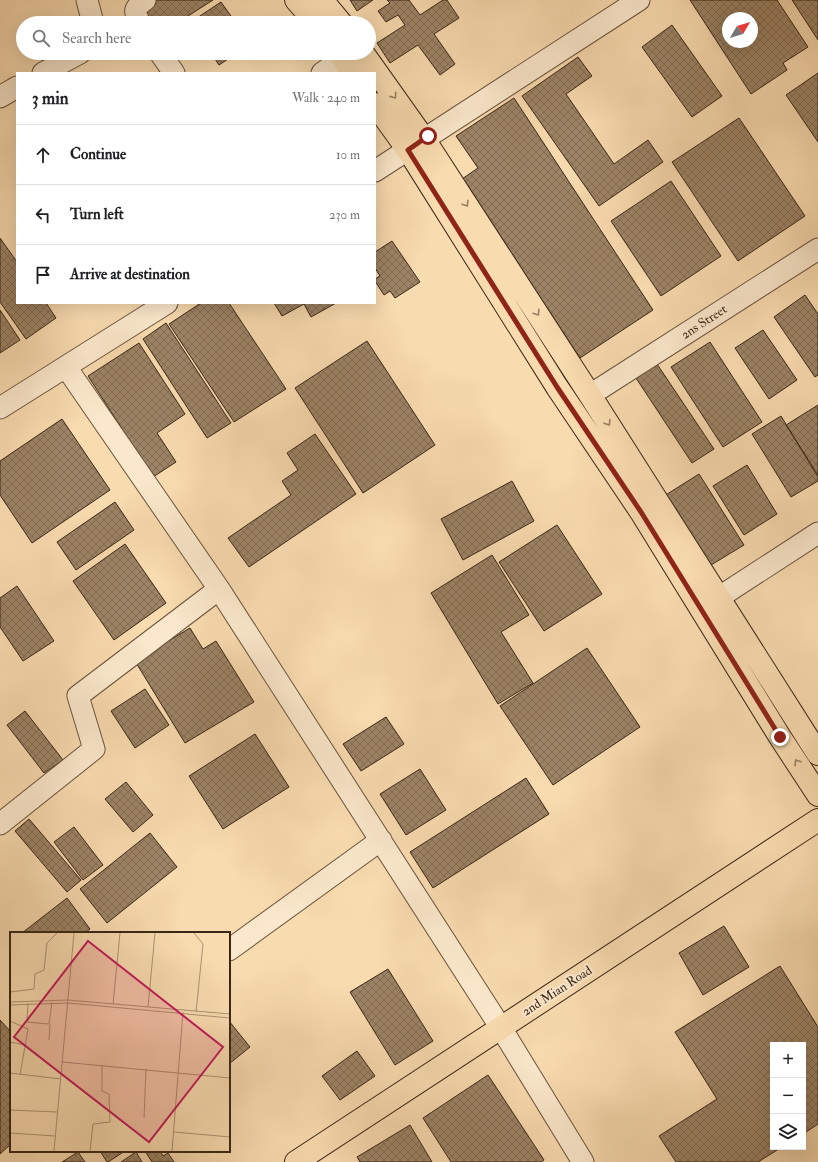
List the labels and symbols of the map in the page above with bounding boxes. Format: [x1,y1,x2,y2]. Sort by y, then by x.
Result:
north arrow [722,12,758,48]
one-way arrow [389,92,396,99]
route start [419,127,437,145]
one-way arrow [461,200,468,207]
street label: 2ns Street [678,301,730,343]
one-way arrow [532,309,539,316]
one-way arrow [603,419,610,426]
route end [771,728,789,746]
one-way arrow [795,760,802,767]
inset map [10,932,230,1152]
street label: 2nd Mian Road [519,962,596,1020]

